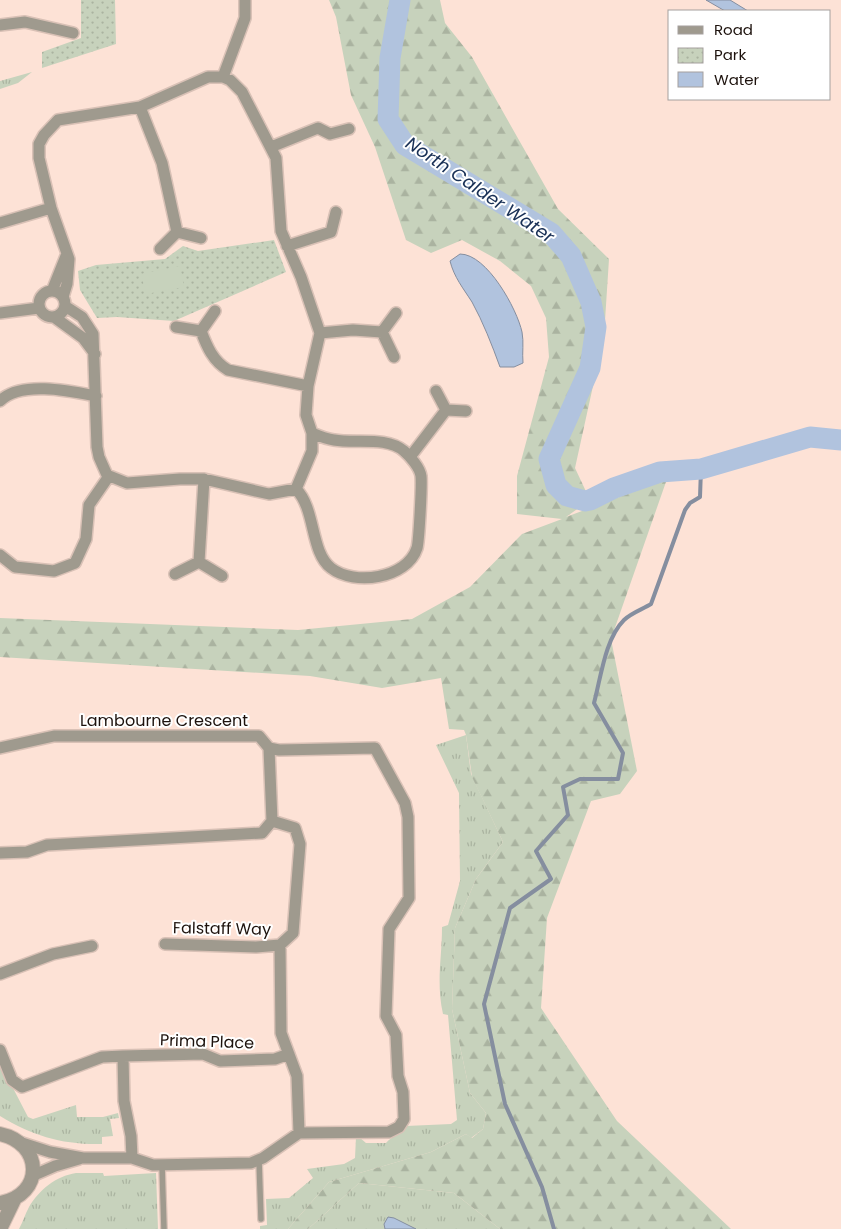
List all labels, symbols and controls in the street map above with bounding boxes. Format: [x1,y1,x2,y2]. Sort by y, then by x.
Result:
legend [668,10,831,100]
text: Road [714,19,753,40]
text: Park [714,44,746,65]
text: Water [714,69,760,90]
water label: North Calder Water [401,130,561,249]
street label: Lambourne Crescent [80,709,248,732]
street label: Falstaff Way [173,916,271,941]
street label: Prima Place [159,1028,255,1055]

